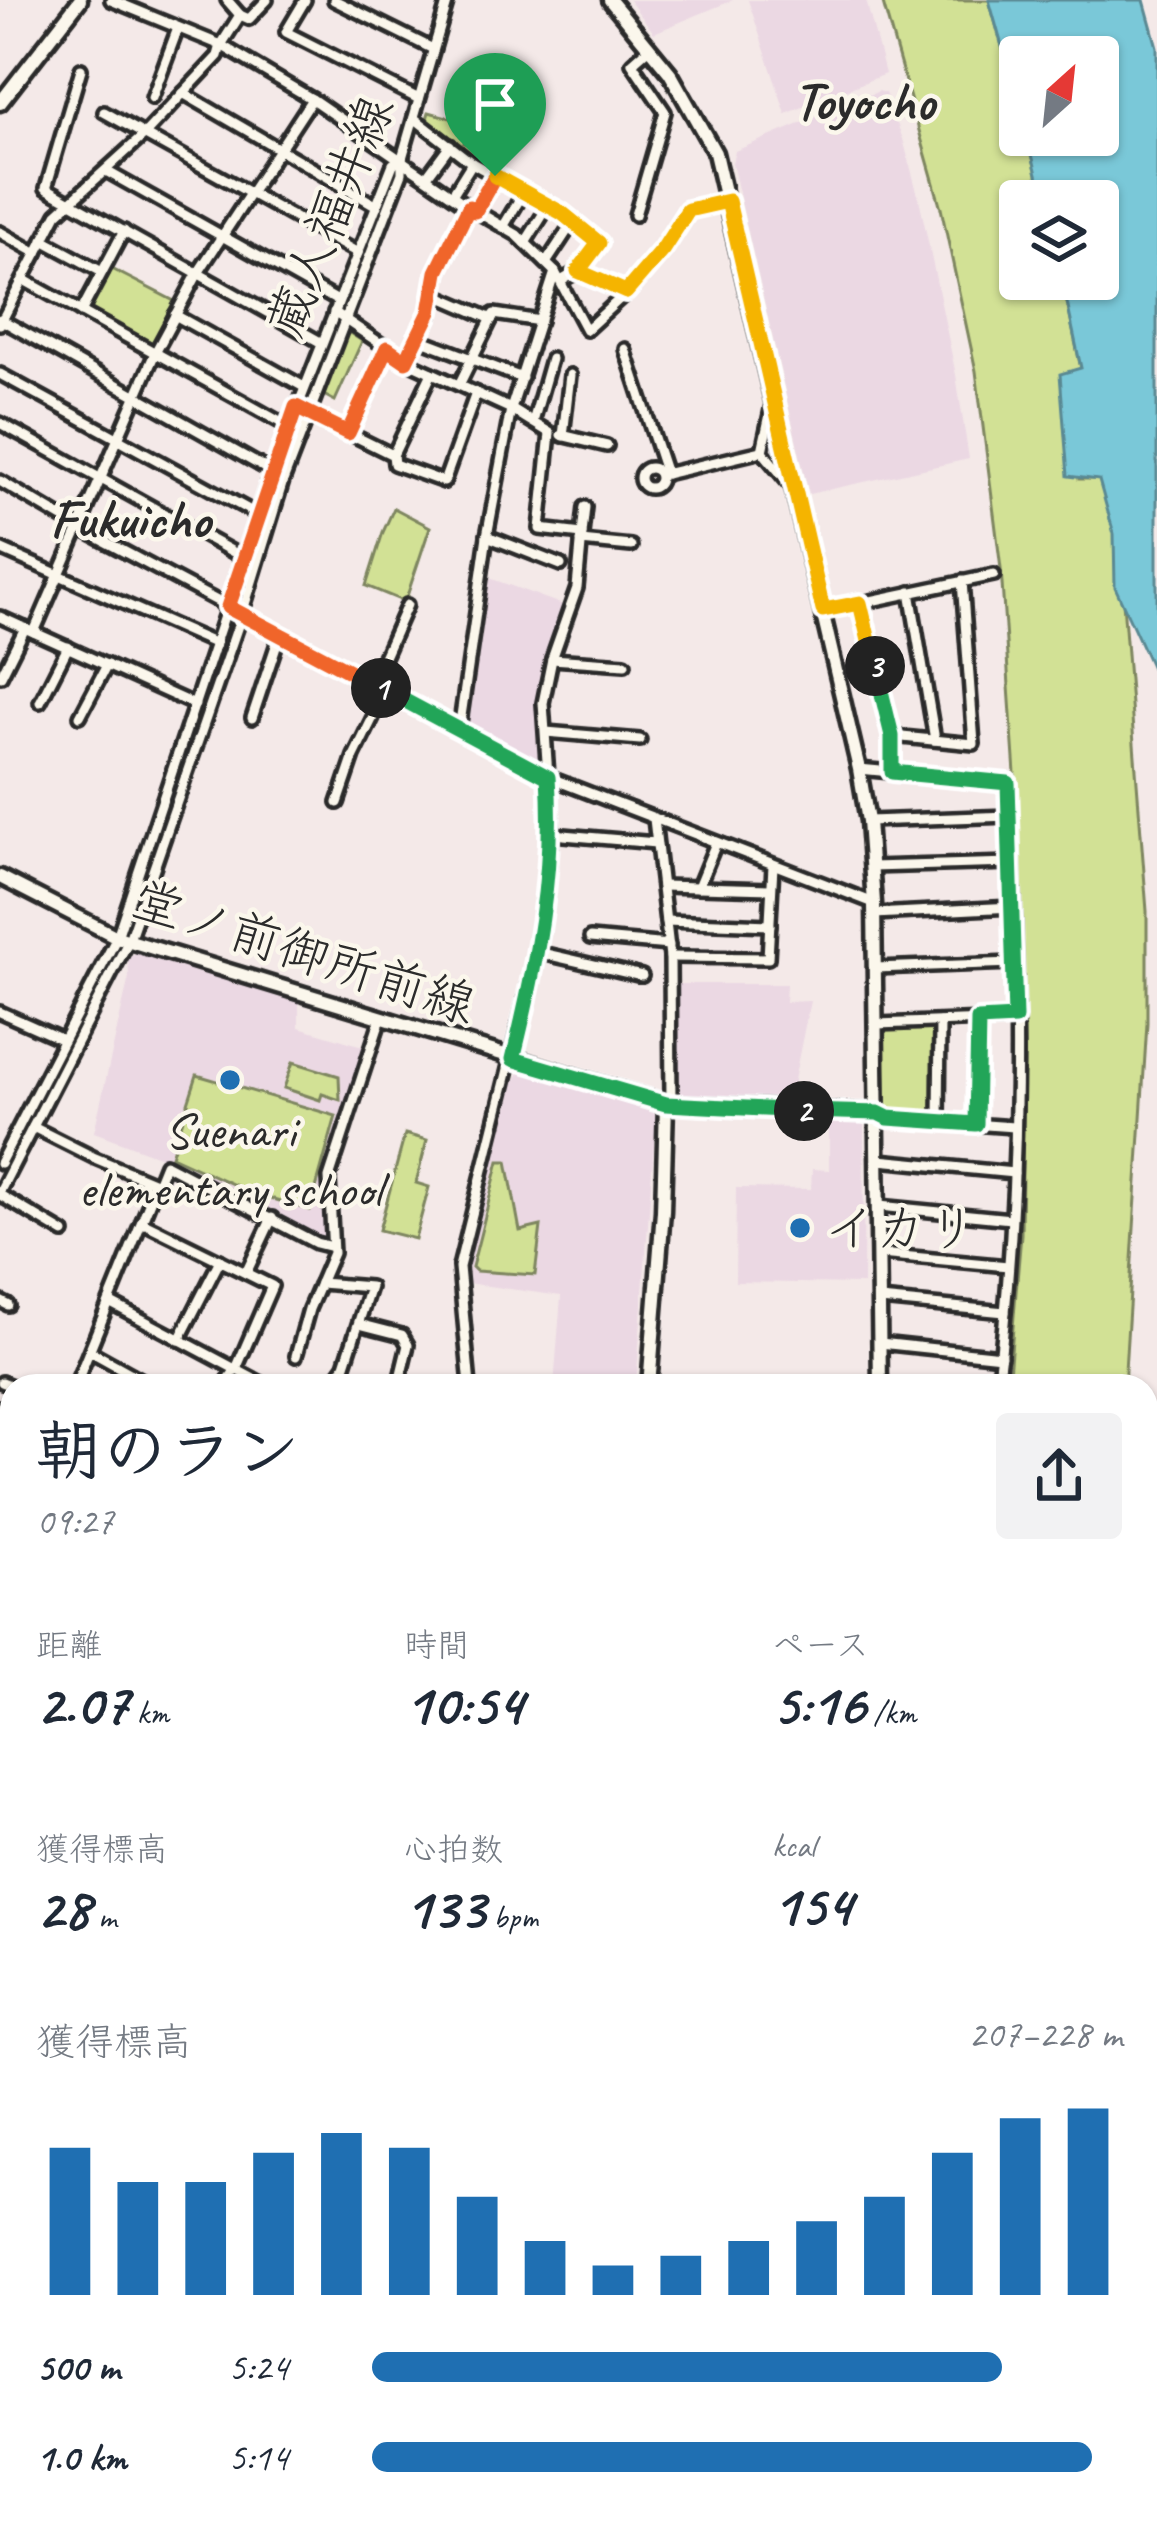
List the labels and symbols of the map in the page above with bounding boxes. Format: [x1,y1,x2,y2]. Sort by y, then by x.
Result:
north arrow [999,36,1119,156]
pin [444,53,546,176]
district label: Toyocho [794,67,938,135]
street label: 蔵人福井線 [253,86,407,346]
district label: Fukuicho [50,485,213,553]
pin: 3 [845,636,905,696]
pin: 1 [351,658,411,718]
street label: 堂ノ前御所前線 [124,866,484,1038]
marker: Suenari elementary school [217,1067,243,1093]
pin: 2 [774,1081,834,1141]
place label: Suenari elementary school [78,1098,390,1221]
place label: イカリ [824,1196,977,1260]
marker: イカリ [787,1215,813,1241]

